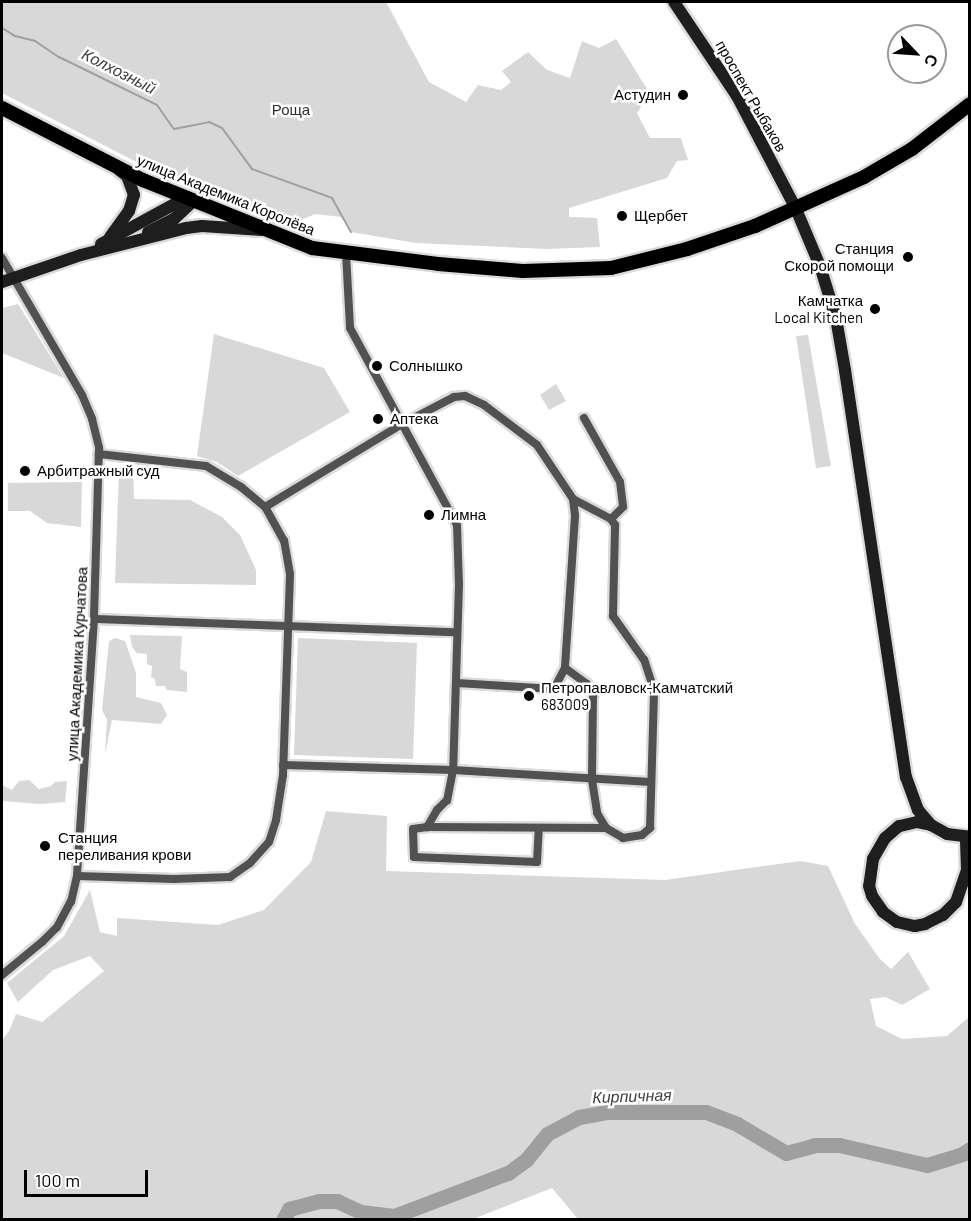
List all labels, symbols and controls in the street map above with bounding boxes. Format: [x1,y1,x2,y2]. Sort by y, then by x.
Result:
north arrow [887,24,947,84]
street label: проспект Рыбаков [712,37,790,155]
water label: Колхозный [79,44,159,98]
text: С [921,52,943,70]
place label: Астудин [614,86,671,104]
marker: Астудин [676,88,690,102]
park label: Роща [272,101,310,119]
street label: улица Академика Королёва [134,151,318,239]
place label: Щербет [634,207,688,225]
marker: Щербет [615,209,629,223]
place label: Станция Скорой помощи [784,239,894,274]
marker: Станция Скорой помощи [899,248,917,266]
place label: Камчатка Local Kitchen [774,291,863,326]
marker: Камчатка Local Kitchen [868,302,882,316]
place label: Солнышко [389,357,463,375]
marker: Солнышко [370,359,384,373]
place label: Аптека [390,410,438,428]
marker: Аптека [371,412,385,426]
place label: Арбитражный суд [37,462,160,480]
marker: Арбитражный суд [18,464,32,478]
place label: Лимна [441,506,486,524]
marker: Лимна [422,508,436,522]
street label: улица Академика Курчатова [63,566,91,762]
place label: Петропавловск-Камчатский 683009 [541,678,733,713]
marker: Петропавловск-Камчатский 683009 [522,689,536,703]
place label: Станция переливания крови [58,828,191,863]
marker: Станция переливания крови [36,837,54,855]
water label: Кирпичная [592,1085,672,1107]
scale bar [27,1158,152,1196]
text: 100 m [35,1169,80,1191]

